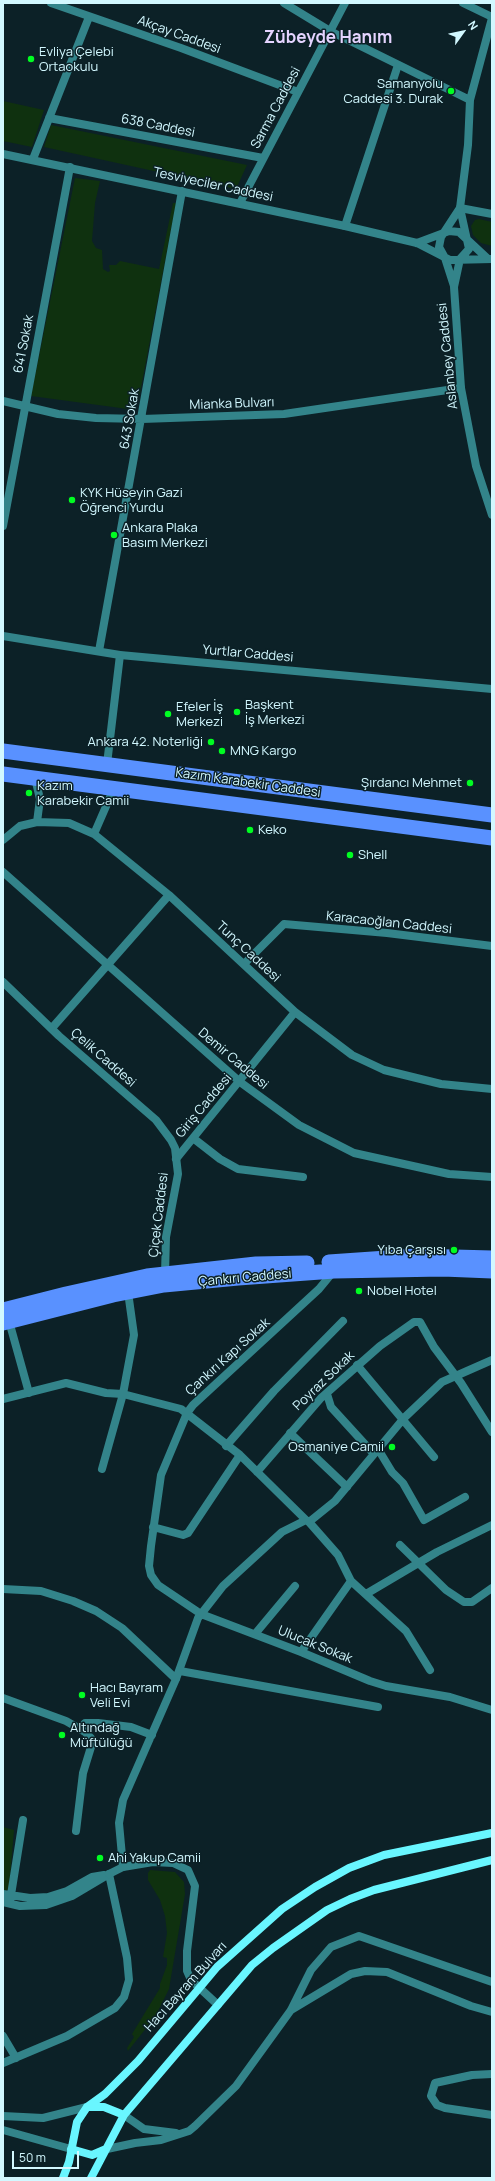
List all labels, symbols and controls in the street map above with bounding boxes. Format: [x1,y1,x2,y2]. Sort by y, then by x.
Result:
north arrow [443,12,483,52]
street label: Akçay Caddesi [135,13,223,57]
text: N [465,18,482,33]
district label: Zübeyde Hanım [264,28,392,48]
place label: Evliya Çelebi Ortaokulu [39,44,114,75]
marker: Evliya Çelebi Ortaokulu [26,54,36,64]
street label: Sarma Caddesi [248,65,304,151]
place label: Samanyolu Caddesi 3. Durak [343,76,443,107]
marker: Samanyolu Caddesi 3. Durak [446,86,456,96]
street label: 638 Caddesi [120,111,196,141]
street label: Tesviyeciler Caddesi [152,165,274,205]
street label: Aslanbey Caddesi [435,302,461,410]
street label: 641 Sokak [11,313,37,375]
street label: 643 Sokak [117,387,143,451]
street label: Mianka Bulvarı [189,395,275,413]
place label: KYK Hüseyin Gazi Öğrenci Yurdu [80,485,183,516]
marker: KYK Hüseyin Gazi Öğrenci Yurdu [67,495,77,505]
place label: Ankara Plaka Basım Merkezi [122,520,208,551]
marker: Ankara Plaka Basım Merkezi [109,530,119,540]
street label: Yurtlar Caddesi [202,642,294,666]
place label: Başkent İş Merkezi [245,697,305,728]
place label: Efeler İş Merkezi [176,699,223,730]
marker: Başkent İş Merkezi [232,707,242,717]
marker: Efeler İş Merkezi [163,709,173,719]
place label: Ankara 42. Noterliği [88,734,203,750]
marker: Ankara 42. Noterliği [206,737,216,747]
place label: MNG Kargo [230,743,296,759]
marker: MNG Kargo [217,746,227,756]
street label: Kazım Karabekir Caddesi [174,765,322,801]
place label: Şırdancı Mehmet [361,775,462,791]
place label: Kazım Karabekir Camii [37,778,129,809]
marker: Şırdancı Mehmet [465,778,475,788]
marker: Kazım Karabekir Camii [24,788,34,798]
place label: Keko [258,822,287,838]
marker: Keko [245,825,255,835]
place label: Shell [358,847,387,863]
marker: Shell [345,850,355,860]
street label: Karacaoğlan Caddesi [325,909,453,937]
street label: Tunç Caddesi [213,918,283,986]
street label: Çelik Caddesi [67,1025,139,1091]
street label: Demir Caddesi [195,1025,271,1093]
street label: Giriş Caddesi [173,1071,235,1141]
street label: Çiçek Caddesi [146,1172,172,1258]
place label: Yıba Çarşısı [378,1242,446,1258]
marker: Yıba Çarşısı [449,1245,459,1255]
street label: Çankırı Caddesi [198,1266,292,1290]
place label: Nobel Hotel [367,1283,437,1299]
marker: Nobel Hotel [354,1286,364,1296]
street label: Çankırı Kapı Sokak [183,1315,273,1399]
street label: Poyraz Sokak [290,1348,358,1414]
place label: Osmaniye Camii [288,1439,384,1455]
marker: Osmaniye Camii [387,1442,397,1452]
street label: Ulucak Sokak [275,1623,355,1667]
place label: Hacı Bayram Veli Evi [90,1680,163,1711]
marker: Hacı Bayram Veli Evi [77,1690,87,1700]
place label: Altındağ Müftülüğü [70,1720,132,1751]
marker: Altındağ Müftülüğü [57,1730,67,1740]
place label: Ahi Yakup Camii [108,1850,201,1866]
marker: Ahi Yakup Camii [95,1853,105,1863]
street label: Hacı Bayram Bulvarı [142,1939,230,2035]
scale bar [14,2143,81,2169]
text: 50 m [19,2149,46,2166]

